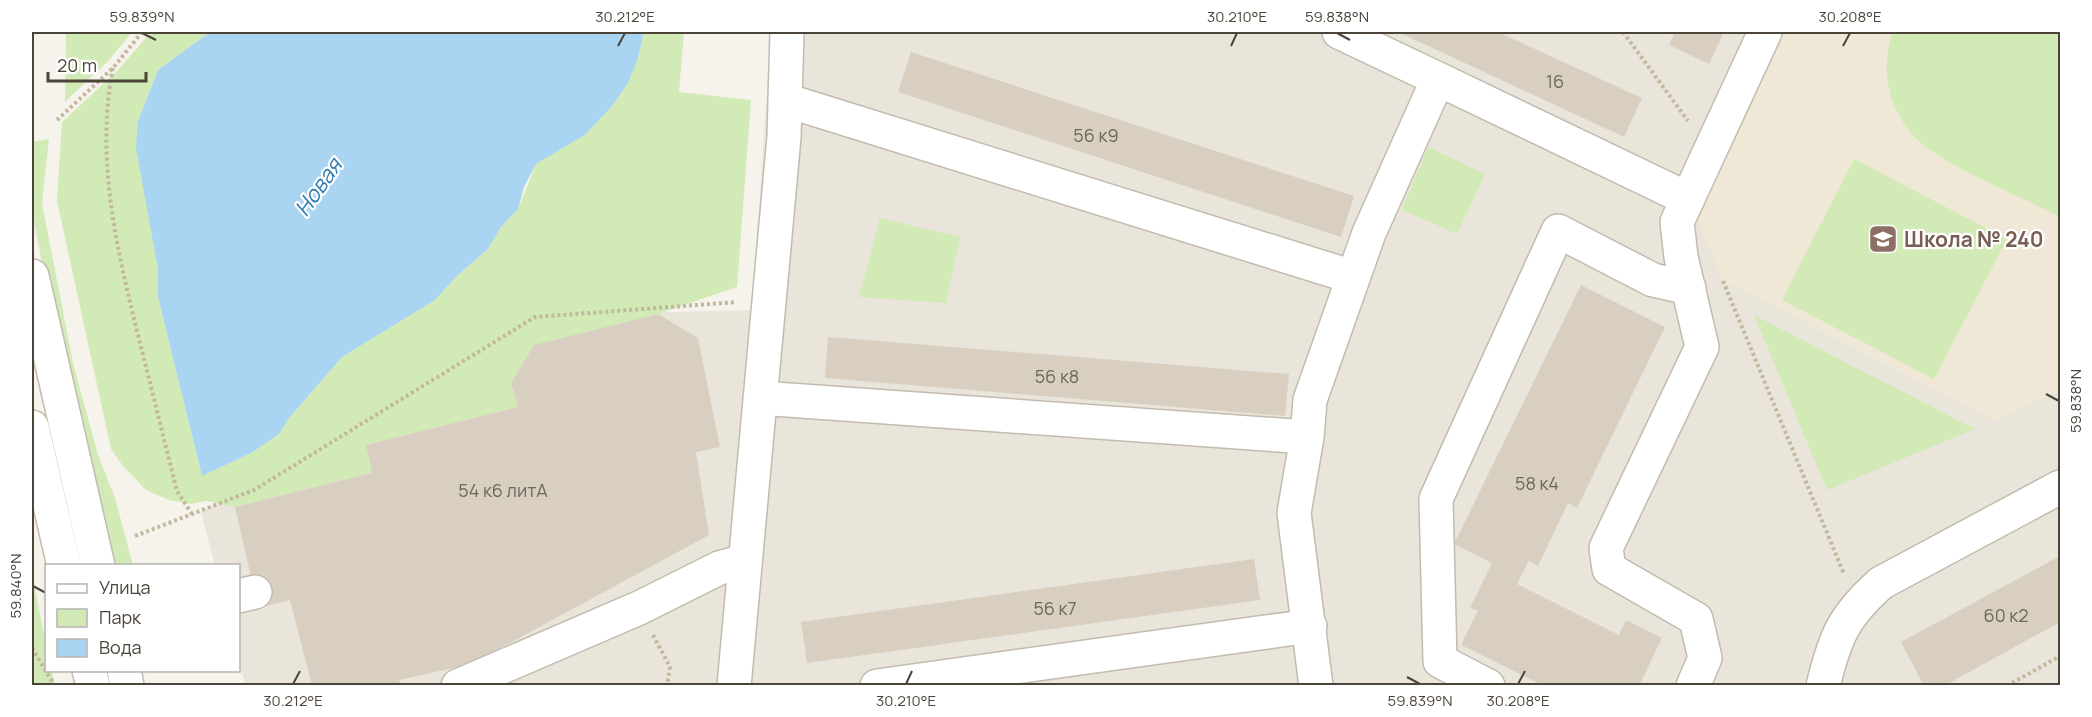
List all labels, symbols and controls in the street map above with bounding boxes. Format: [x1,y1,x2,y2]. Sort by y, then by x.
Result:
text: 59.839°N [110,6,174,27]
text: 30.212°E [595,6,655,27]
text: 30.210°E [1207,6,1267,27]
text: 59.838°N [1305,6,1369,27]
text: 30.208°E [1819,6,1881,27]
scale bar [48,45,146,83]
text: 20 m [57,53,97,77]
house number: 16 [1546,69,1564,93]
house number: 56 к9 [1073,123,1119,147]
water label: Новая [287,151,350,222]
school or university icon: Школа № 240 [1867,223,1899,255]
place label: Школа № 240 [1904,225,2044,253]
house number: 56 к8 [1035,364,1079,388]
text: 59.838°N [2065,369,2086,433]
house number: 58 к4 [1515,471,1559,495]
house number: 54 к6 литА [458,478,548,502]
text: 59.840°N [5,553,26,619]
legend [45,564,240,672]
text: Улица [99,575,151,599]
house number: 56 к7 [1033,596,1077,620]
house number: 60 к2 [1984,603,2028,627]
text: Парк [99,605,142,629]
text: Вода [99,635,141,659]
text: 30.212°E [263,690,323,711]
text: 30.210°E [876,690,936,711]
text: 59.839°N [1388,690,1452,711]
text: 30.208°E [1487,690,1549,711]

